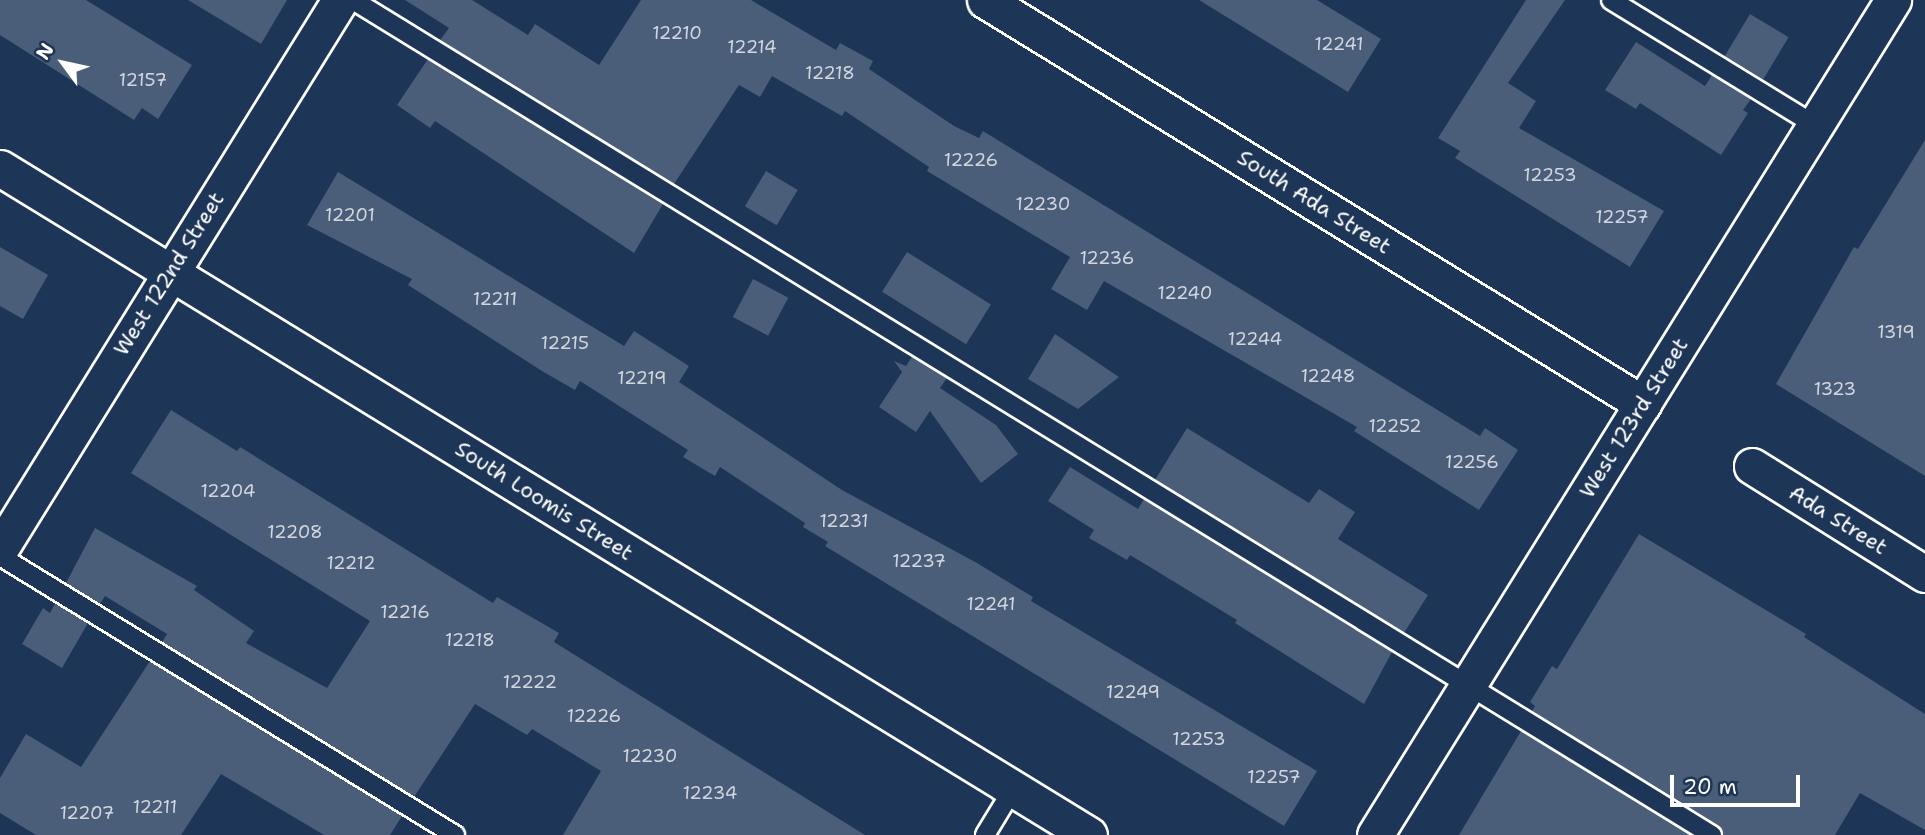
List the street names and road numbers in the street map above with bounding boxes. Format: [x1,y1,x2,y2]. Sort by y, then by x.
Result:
street label: South Ada Street [1233,145,1395,259]
street label: West 122nd Street [109,188,229,360]
street label: West 123rd Street [1575,333,1693,503]
street label: South Loomis Street [451,436,637,566]
street label: Ada Street [1784,480,1892,560]

